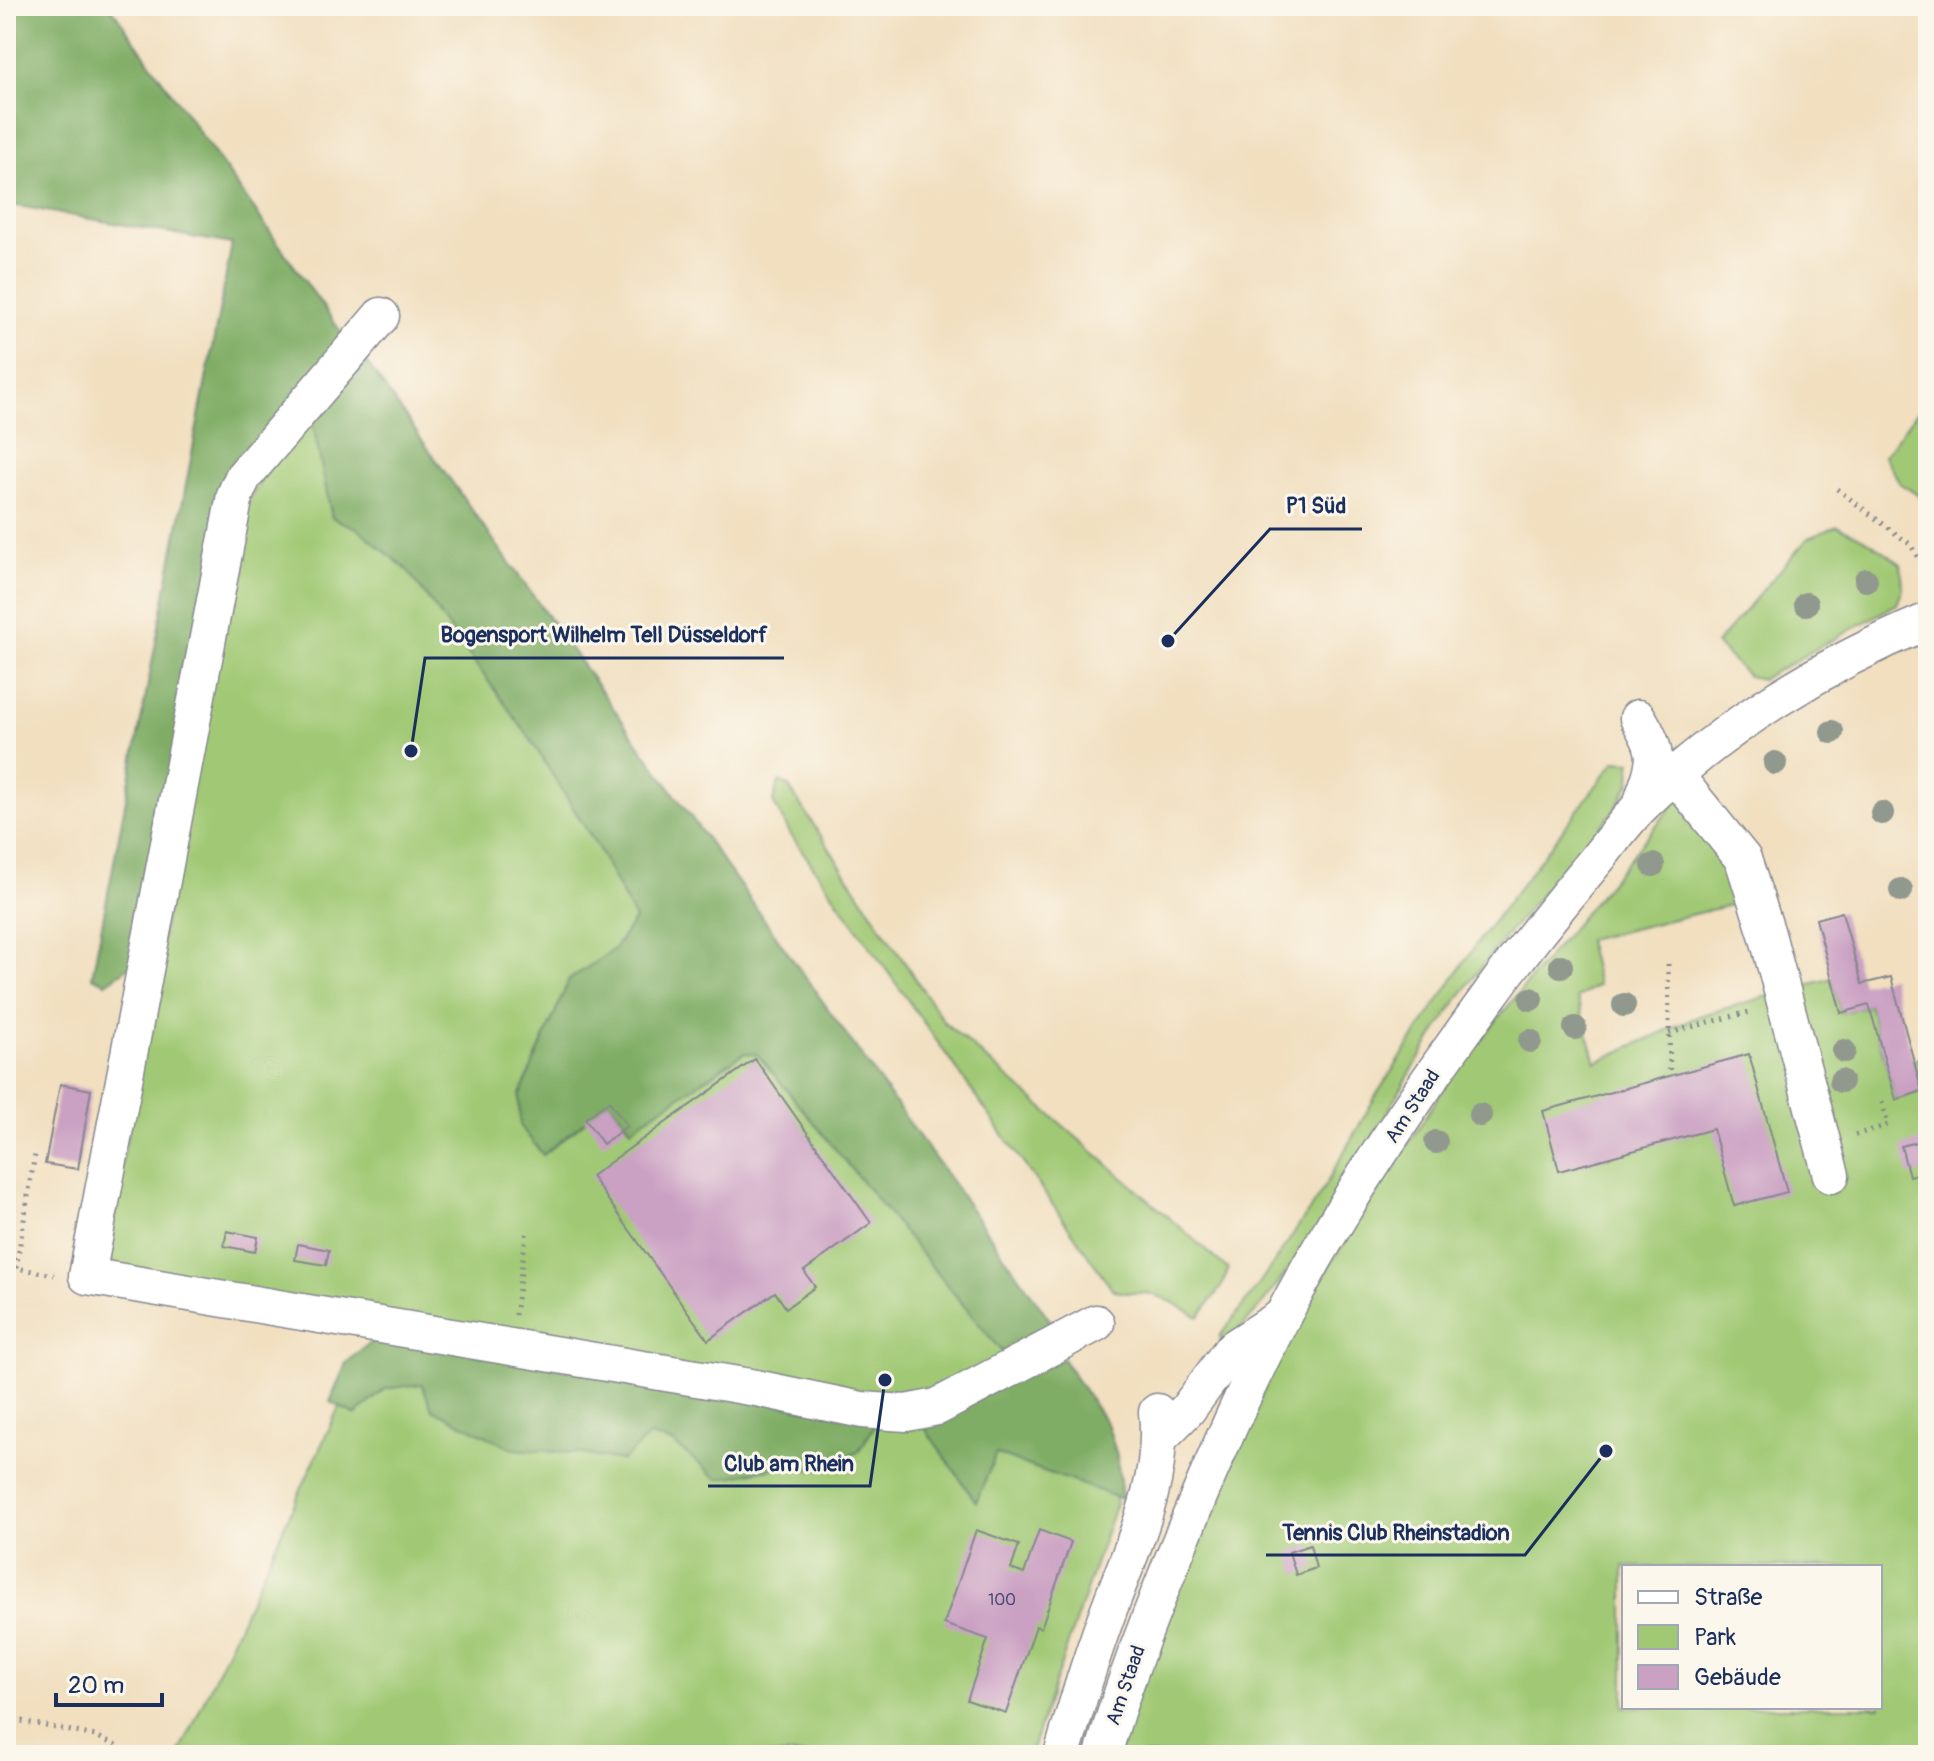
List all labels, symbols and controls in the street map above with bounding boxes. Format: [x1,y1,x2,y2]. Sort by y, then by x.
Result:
callout: P1 Süd [1270,483,1362,529]
text: P1 Süd [1286,492,1346,520]
callout: Bogensport Wilhelm Tell Düsseldorf [425,612,784,658]
text: Bogensport Wilhelm Tell Düsseldorf [441,621,768,649]
street label: Am Staad [1379,1065,1445,1148]
callout: Club am Rhein [708,1440,870,1486]
text: Club am Rhein [724,1450,854,1478]
callout: Tennis Club Rheinstadion [1266,1509,1525,1555]
text: Tennis Club Rheinstadion [1281,1519,1510,1547]
legend [1622,1565,1882,1709]
text: Straße [1694,1583,1762,1612]
house number: 100 [988,1590,1016,1610]
text: Park [1694,1623,1736,1652]
street label: Am Staad [1100,1642,1151,1728]
scale bar [56,1657,162,1707]
text: Gebäude [1694,1663,1781,1692]
text: 20 m [68,1671,124,1700]

